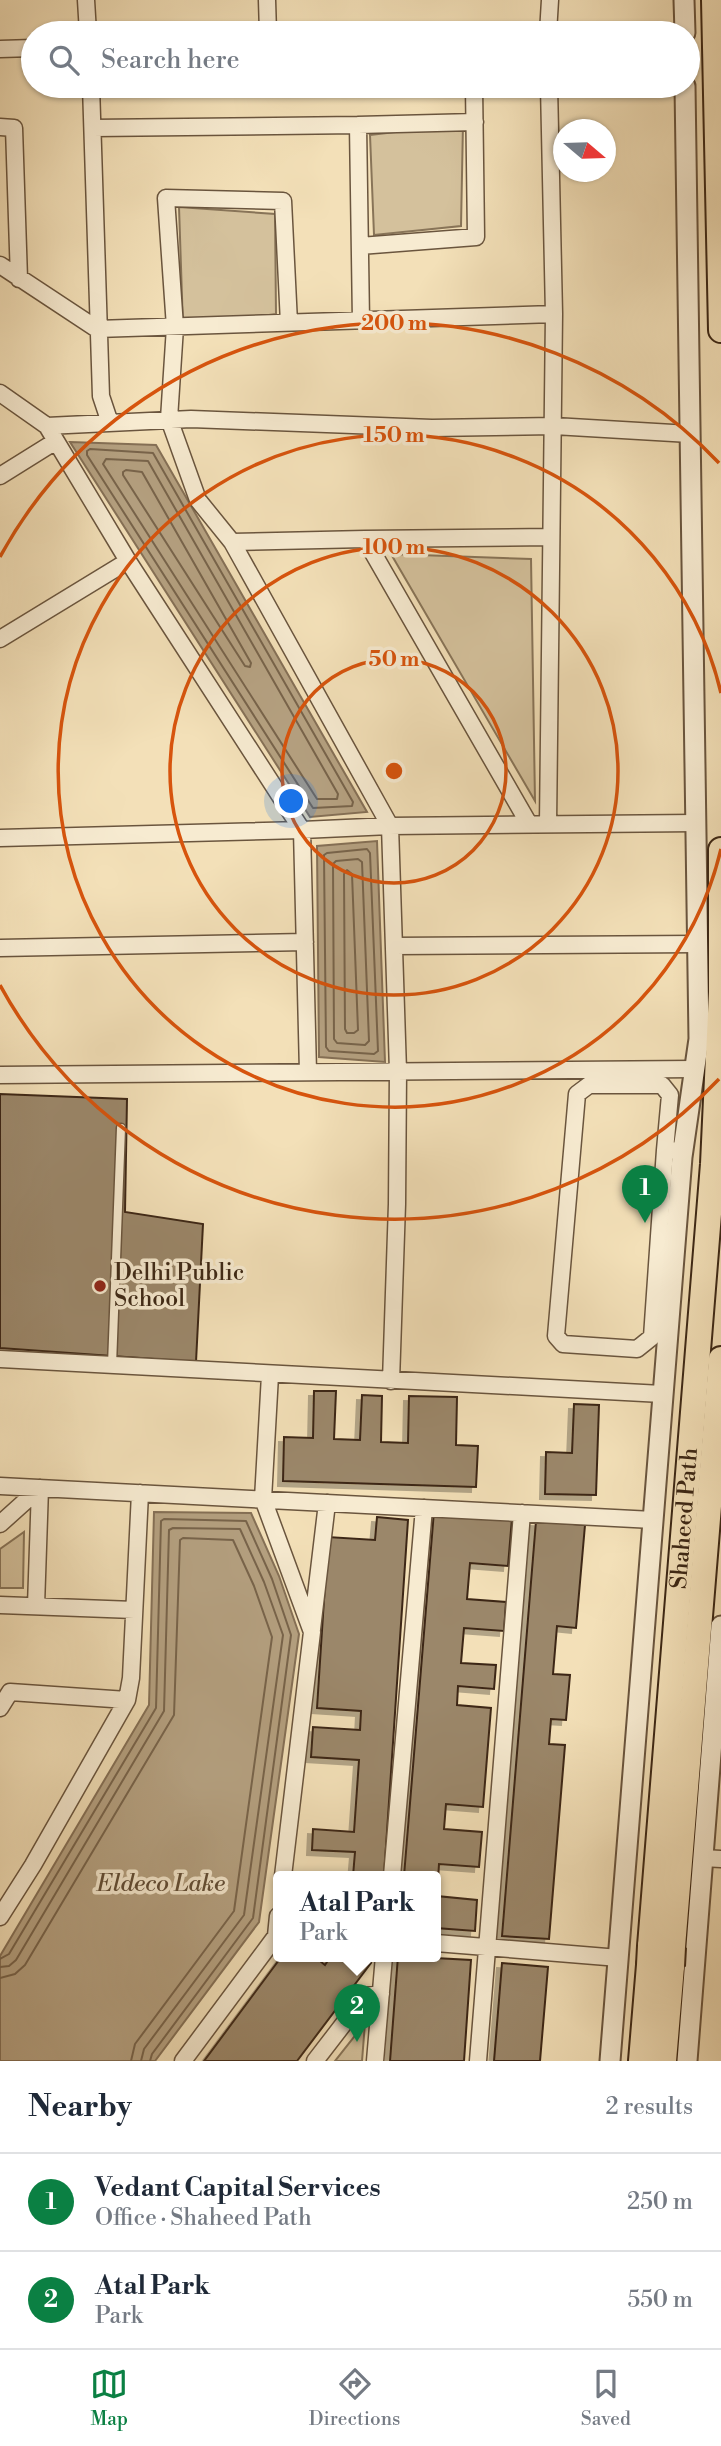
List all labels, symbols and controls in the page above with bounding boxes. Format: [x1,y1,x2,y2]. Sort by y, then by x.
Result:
search box [21,21,700,98]
icon: search [45,41,83,79]
text: Search here [101,44,240,76]
north arrow [553,119,616,182]
text: 200 m [361,311,427,337]
text: 150 m [364,423,424,449]
text: 100 m [363,535,425,561]
text: 50 m [369,647,419,673]
centre of rings [382,759,406,783]
your location [274,784,308,818]
pin: 1 [622,1165,668,1223]
place label: Delhi Public School [114,1259,244,1313]
marker: Delhi Public School [92,1278,108,1294]
street label: Shaheed Path [665,1446,704,1590]
water label: Eldeco Lake [96,1869,225,1899]
popup [273,1871,441,1962]
text: Atal Park [299,1887,415,1919]
text: Park [299,1919,347,1947]
pin: 2 [334,1984,380,2042]
text: Nearby [28,2088,132,2126]
text: 2 results [606,2093,693,2121]
text: Vedant Capital Services [95,2172,381,2204]
text: 1 [45,2188,57,2216]
text: 250 m [627,2188,693,2216]
text: Office · Shaheed Path [95,2204,312,2232]
text: Atal Park [95,2270,210,2302]
text: 2 [44,2286,58,2314]
text: 550 m [628,2286,693,2314]
text: Park [95,2302,143,2330]
tab: Map [90,2365,128,2431]
tab: Directions [309,2365,400,2431]
tab: Saved [581,2365,631,2431]

